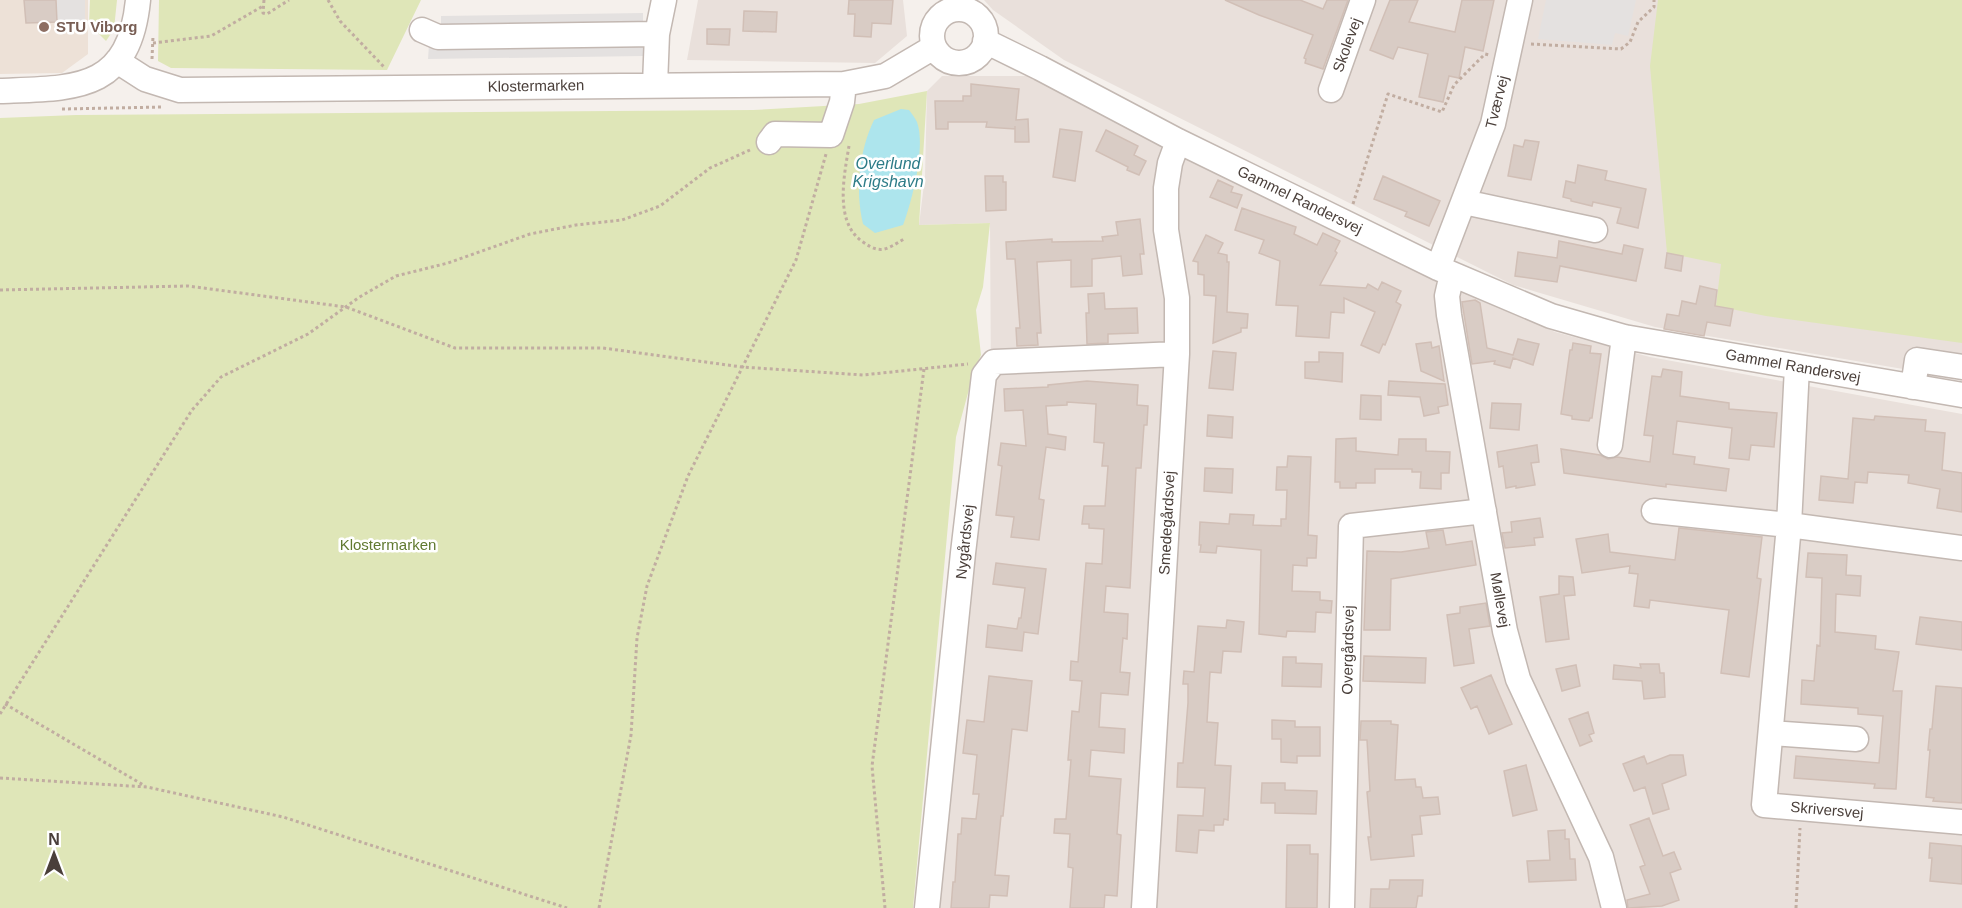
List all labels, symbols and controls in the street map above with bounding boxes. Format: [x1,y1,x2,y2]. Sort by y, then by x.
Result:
street label: Skolevej [1329,15,1364,74]
place label: STU Viborg [56,18,137,35]
marker: STU Viborg [37,20,51,34]
street label: Tværvej [1482,74,1511,130]
street label: Klostermarken [487,76,584,95]
water label: Overlund Krigshavn [852,155,924,190]
street label: Gammel Randersvej [1235,162,1365,237]
street label: Gammel Randersvej [1724,345,1862,386]
street label: Smedegårdsvej [1155,470,1178,575]
street label: Nygårdsvej [952,504,977,580]
park label: Klostermarken [340,536,436,553]
street label: Møllevej [1487,571,1514,629]
street label: Overgårdsvej [1338,605,1357,695]
street label: Skriversvej [1790,798,1864,821]
north arrow [24,824,84,884]
text: N [48,831,60,848]

